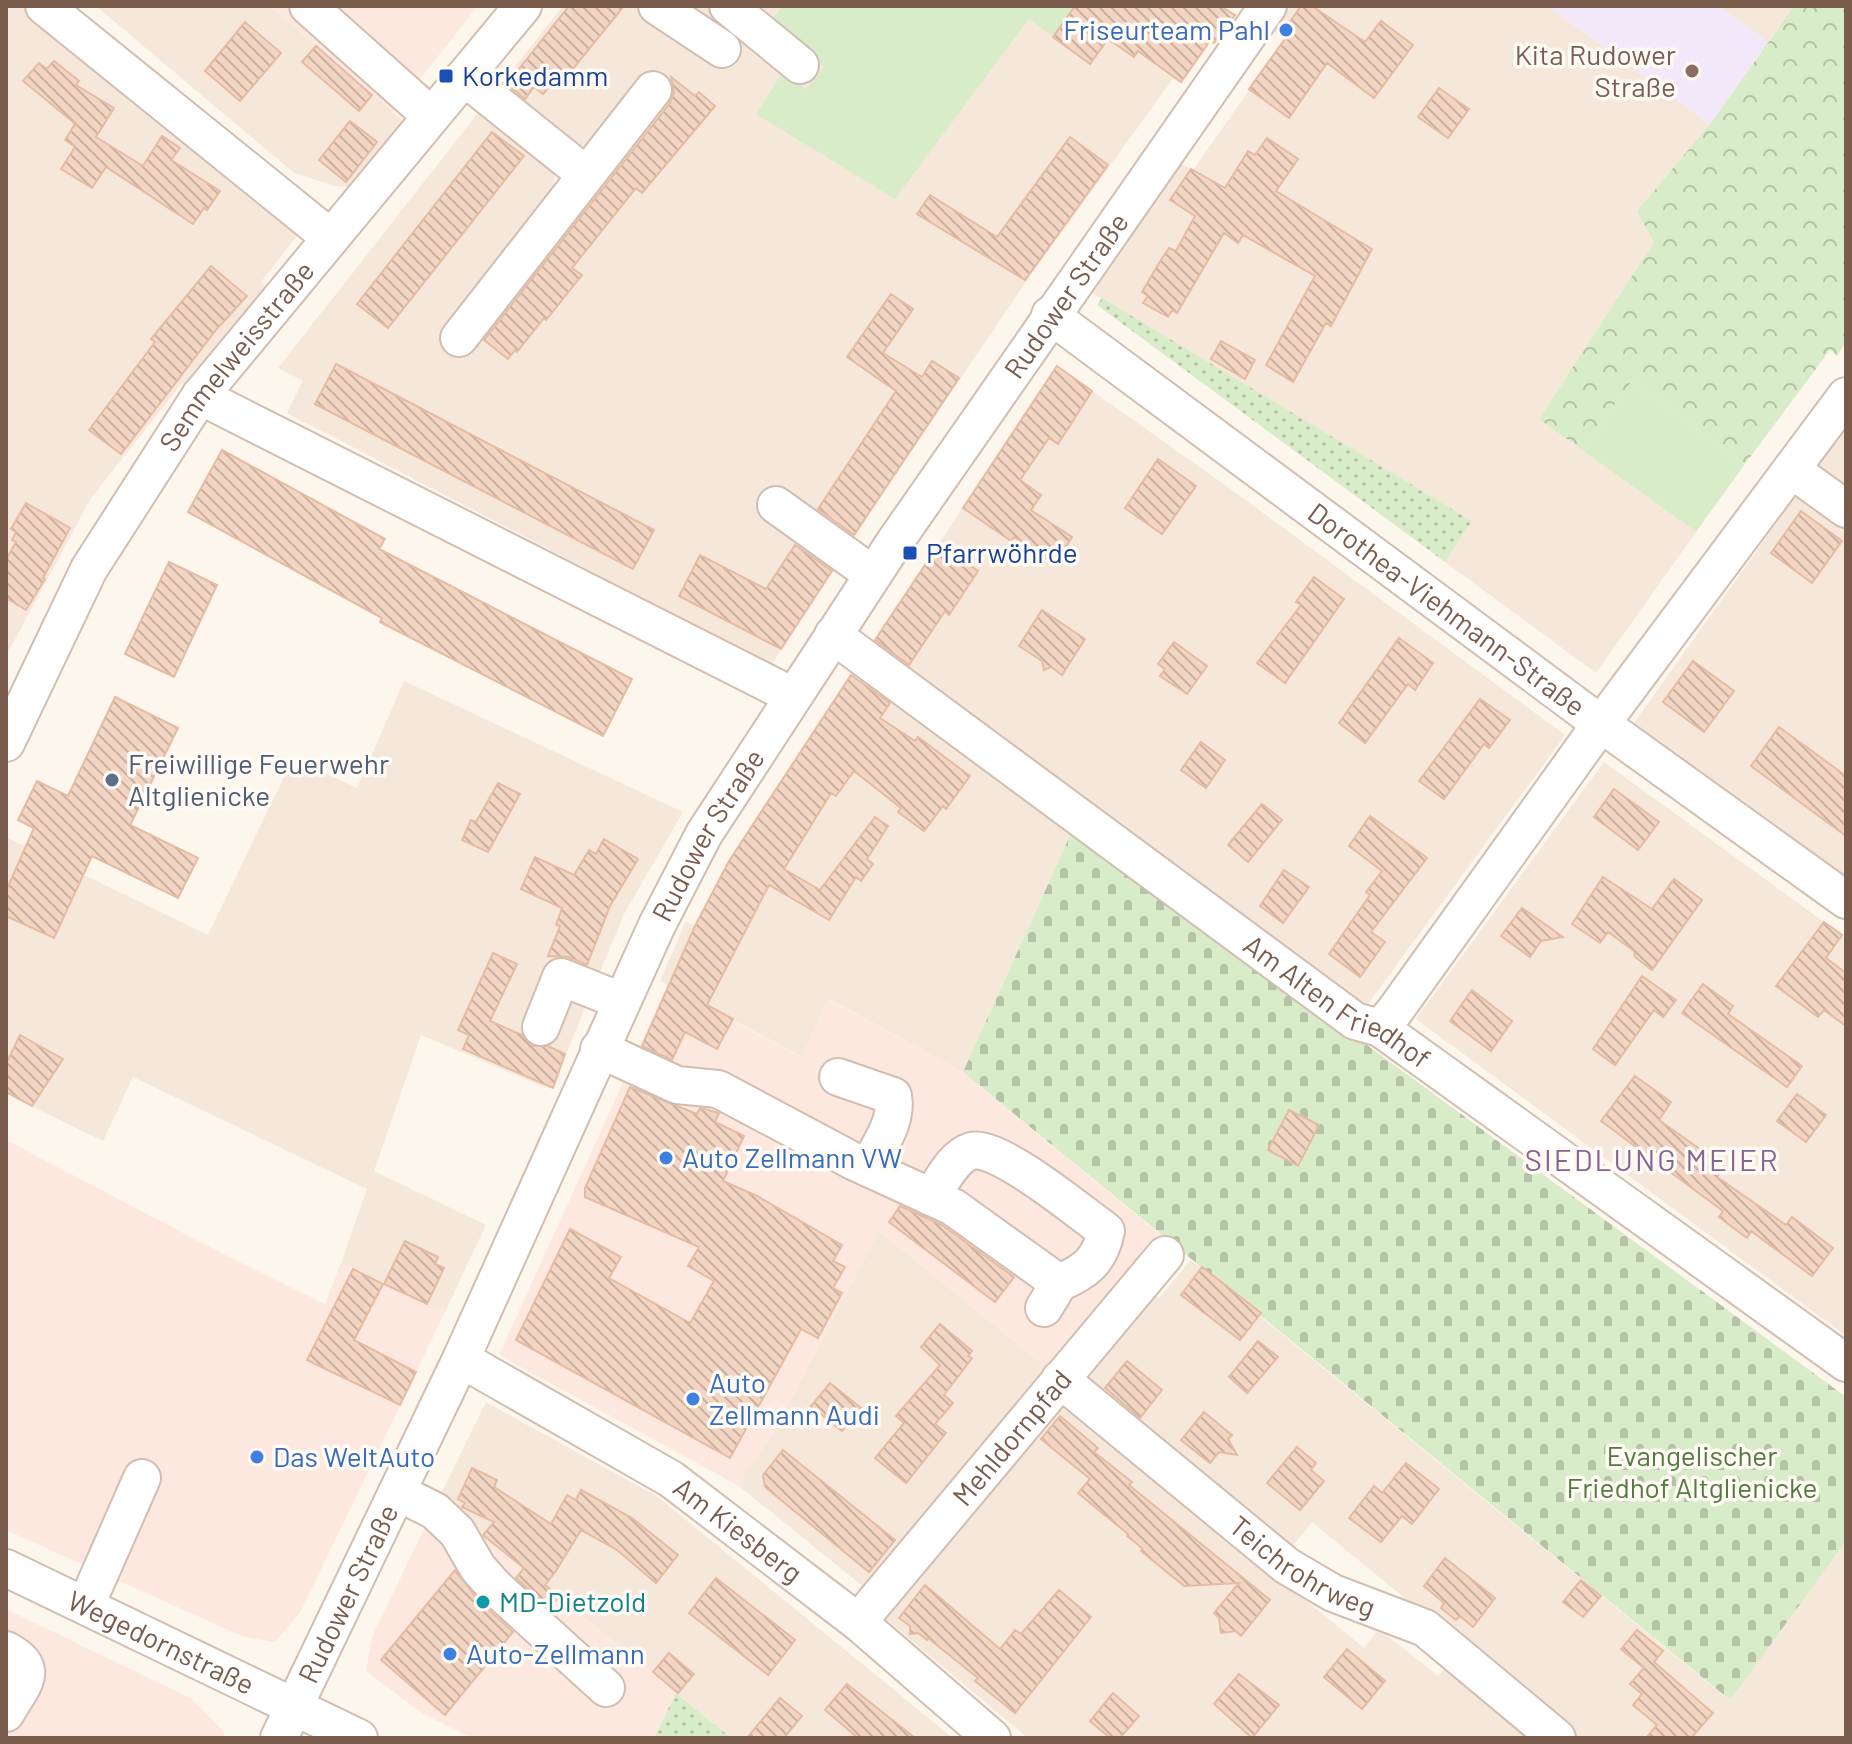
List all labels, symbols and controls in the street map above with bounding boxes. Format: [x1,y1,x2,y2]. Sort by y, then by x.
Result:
place label: Friseurteam Pahl [1063,12,1270,46]
marker: Friseurteam Pahl [1277,21,1295,39]
place label: Kita Rudower Straße [1515,37,1676,103]
place label: Korkedamm [462,58,608,92]
marker: Kita Rudower Straße [1683,62,1701,80]
marker: Korkedamm [437,67,455,85]
street label: Rudower Straße [996,206,1135,384]
street label: Semmelweisstraße [151,254,321,457]
street label: Dorothea-Viehmann-Straße [1302,495,1593,723]
place label: Pfarrwöhrde [926,535,1078,569]
marker: Pfarrwöhrde [901,544,919,562]
street label: Rudower Straße [644,742,771,927]
place label: Freiwillige Feuerwehr Altglienicke [128,746,389,812]
marker: Freiwillige Feuerwehr Altglienicke [103,771,121,789]
street label: Am Alten Friedhof [1238,927,1437,1075]
place label: Auto Zellmann VW [682,1140,902,1174]
district label: SIEDLUNG MEIER [1524,1141,1780,1177]
marker: Auto Zellmann VW [657,1149,675,1167]
street label: Mehldornpfad [945,1362,1078,1512]
place label: Auto Zellmann Audi [709,1365,880,1431]
marker: Auto Zellmann Audi [684,1390,702,1408]
park label: Evangelischer Friedhof Altglienicke [1567,1438,1817,1504]
place label: Das WeltAuto [273,1439,435,1473]
marker: Das WeltAuto [248,1448,266,1466]
street label: Am Kiesberg [667,1469,810,1589]
street label: Rudower Straße [290,1498,405,1688]
street label: Teichrohrweg [1223,1508,1380,1624]
street label: Wegedornstraße [63,1582,260,1701]
place label: MD-Dietzold [499,1584,646,1618]
marker: MD-Dietzold [474,1593,492,1611]
place label: Auto-Zellmann [466,1636,645,1670]
marker: Auto-Zellmann [441,1645,459,1663]

